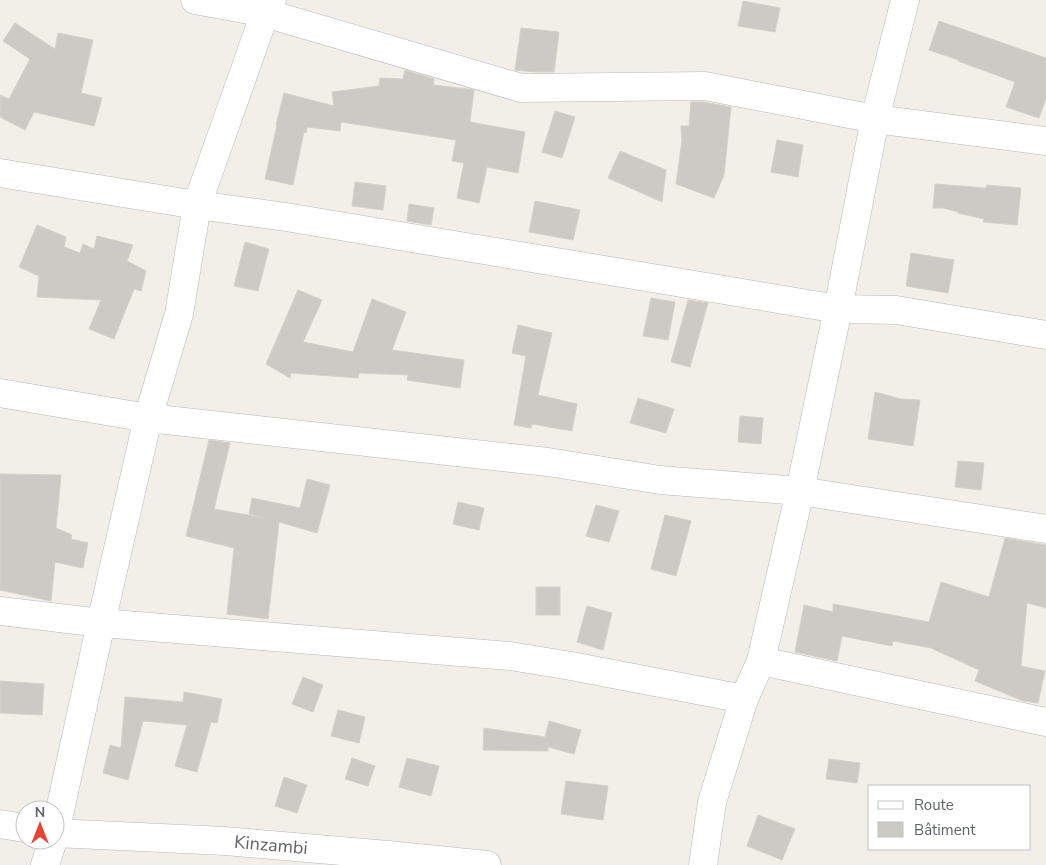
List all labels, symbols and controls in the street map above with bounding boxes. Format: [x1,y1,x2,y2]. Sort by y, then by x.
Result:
legend [868,785,1031,850]
text: Route [914,795,954,815]
north arrow [15,800,65,850]
text: N [35,803,45,822]
text: Bâtiment [914,820,976,840]
street label: Kinzambi [233,830,309,860]

